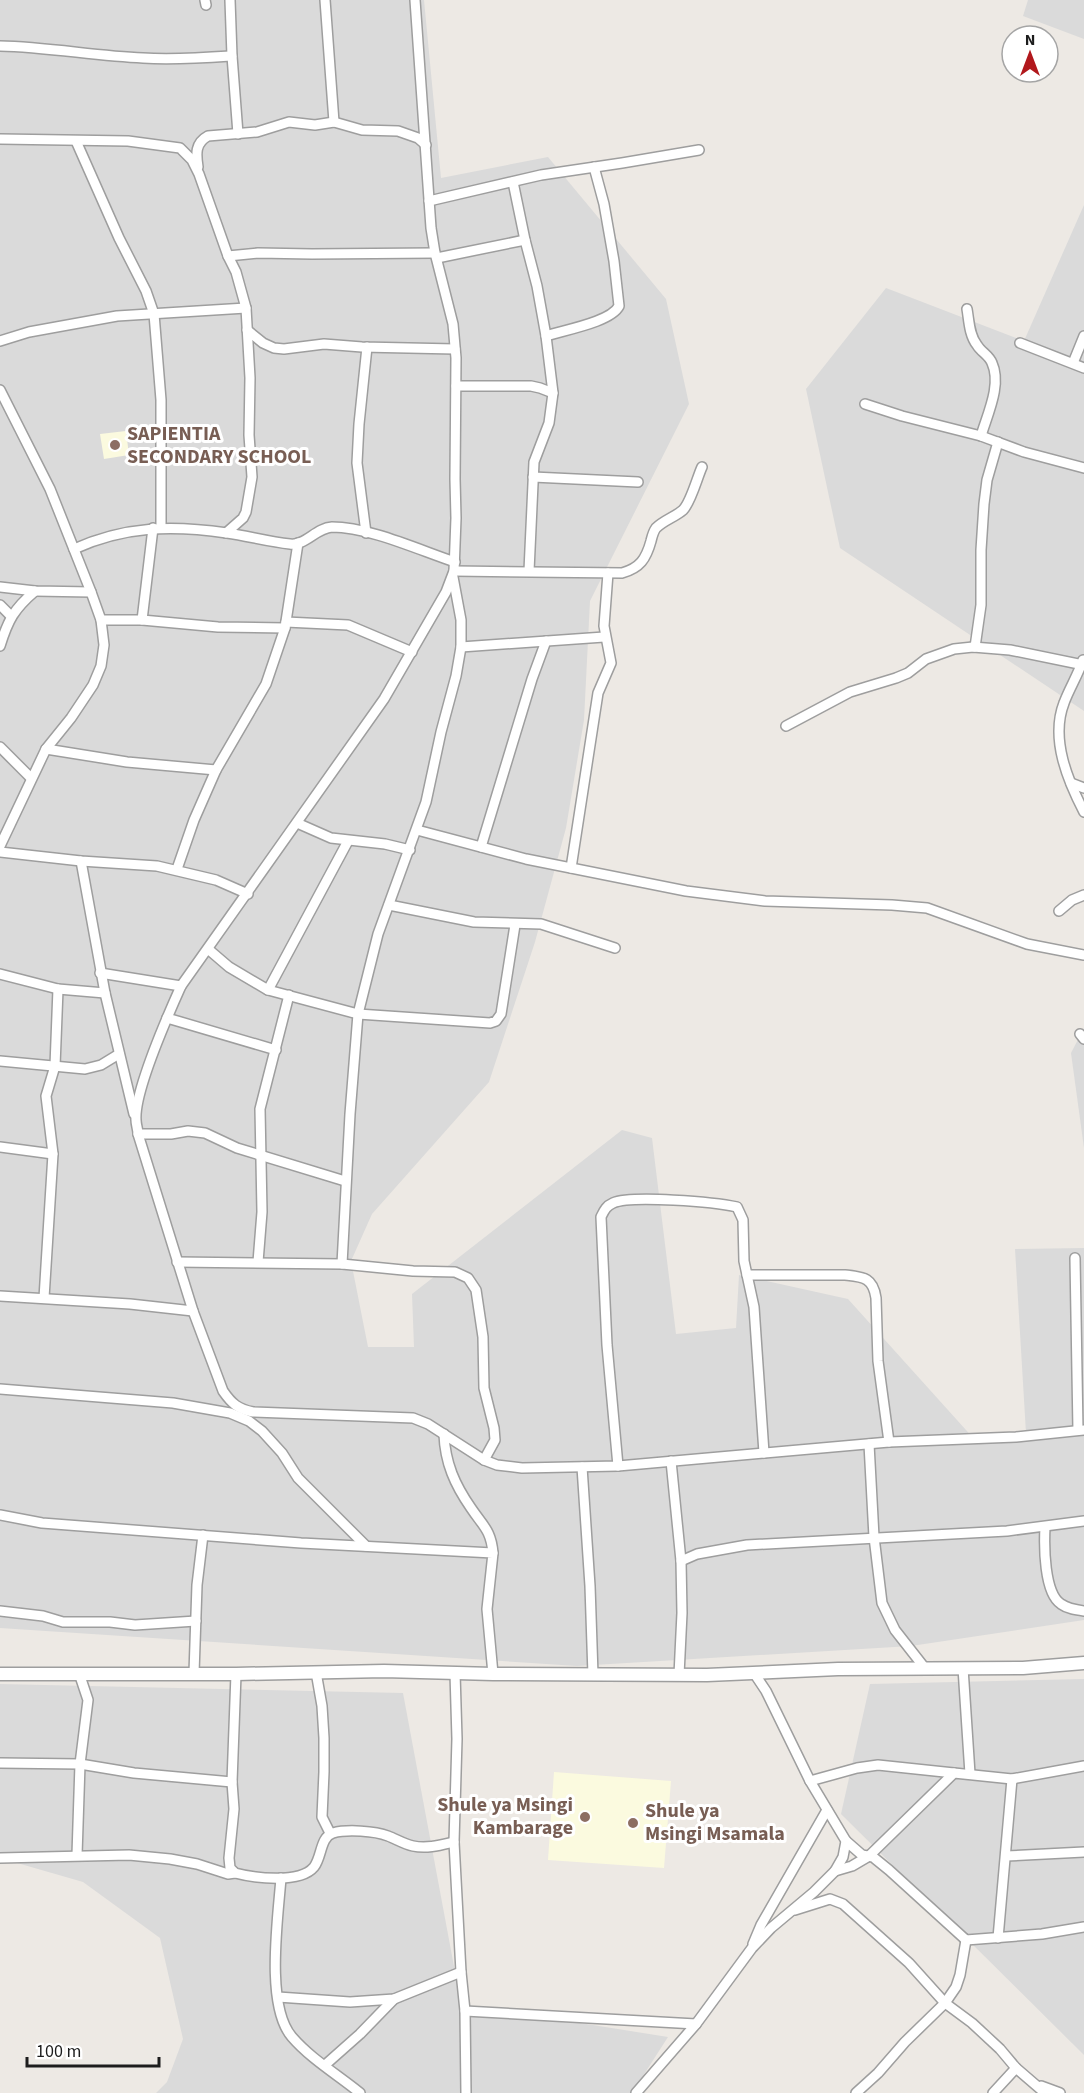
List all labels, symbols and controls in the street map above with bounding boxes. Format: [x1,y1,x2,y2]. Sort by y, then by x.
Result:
north arrow [1000,24,1060,84]
text: N [1025,29,1035,51]
place label: SAPIENTIA SECONDARY SCHOOL [127,420,311,471]
marker: SAPIENTIA SECONDARY SCHOOL [108,438,122,452]
place label: Shule ya Msingi Kambarage [437,1791,573,1842]
place label: Shule ya Msingi Msamala [645,1797,785,1848]
marker: Shule ya Msingi Kambarage [578,1810,592,1824]
marker: Shule ya Msingi Msamala [626,1816,640,1830]
scale bar [27,2030,159,2068]
text: 100 m [36,2039,81,2064]

